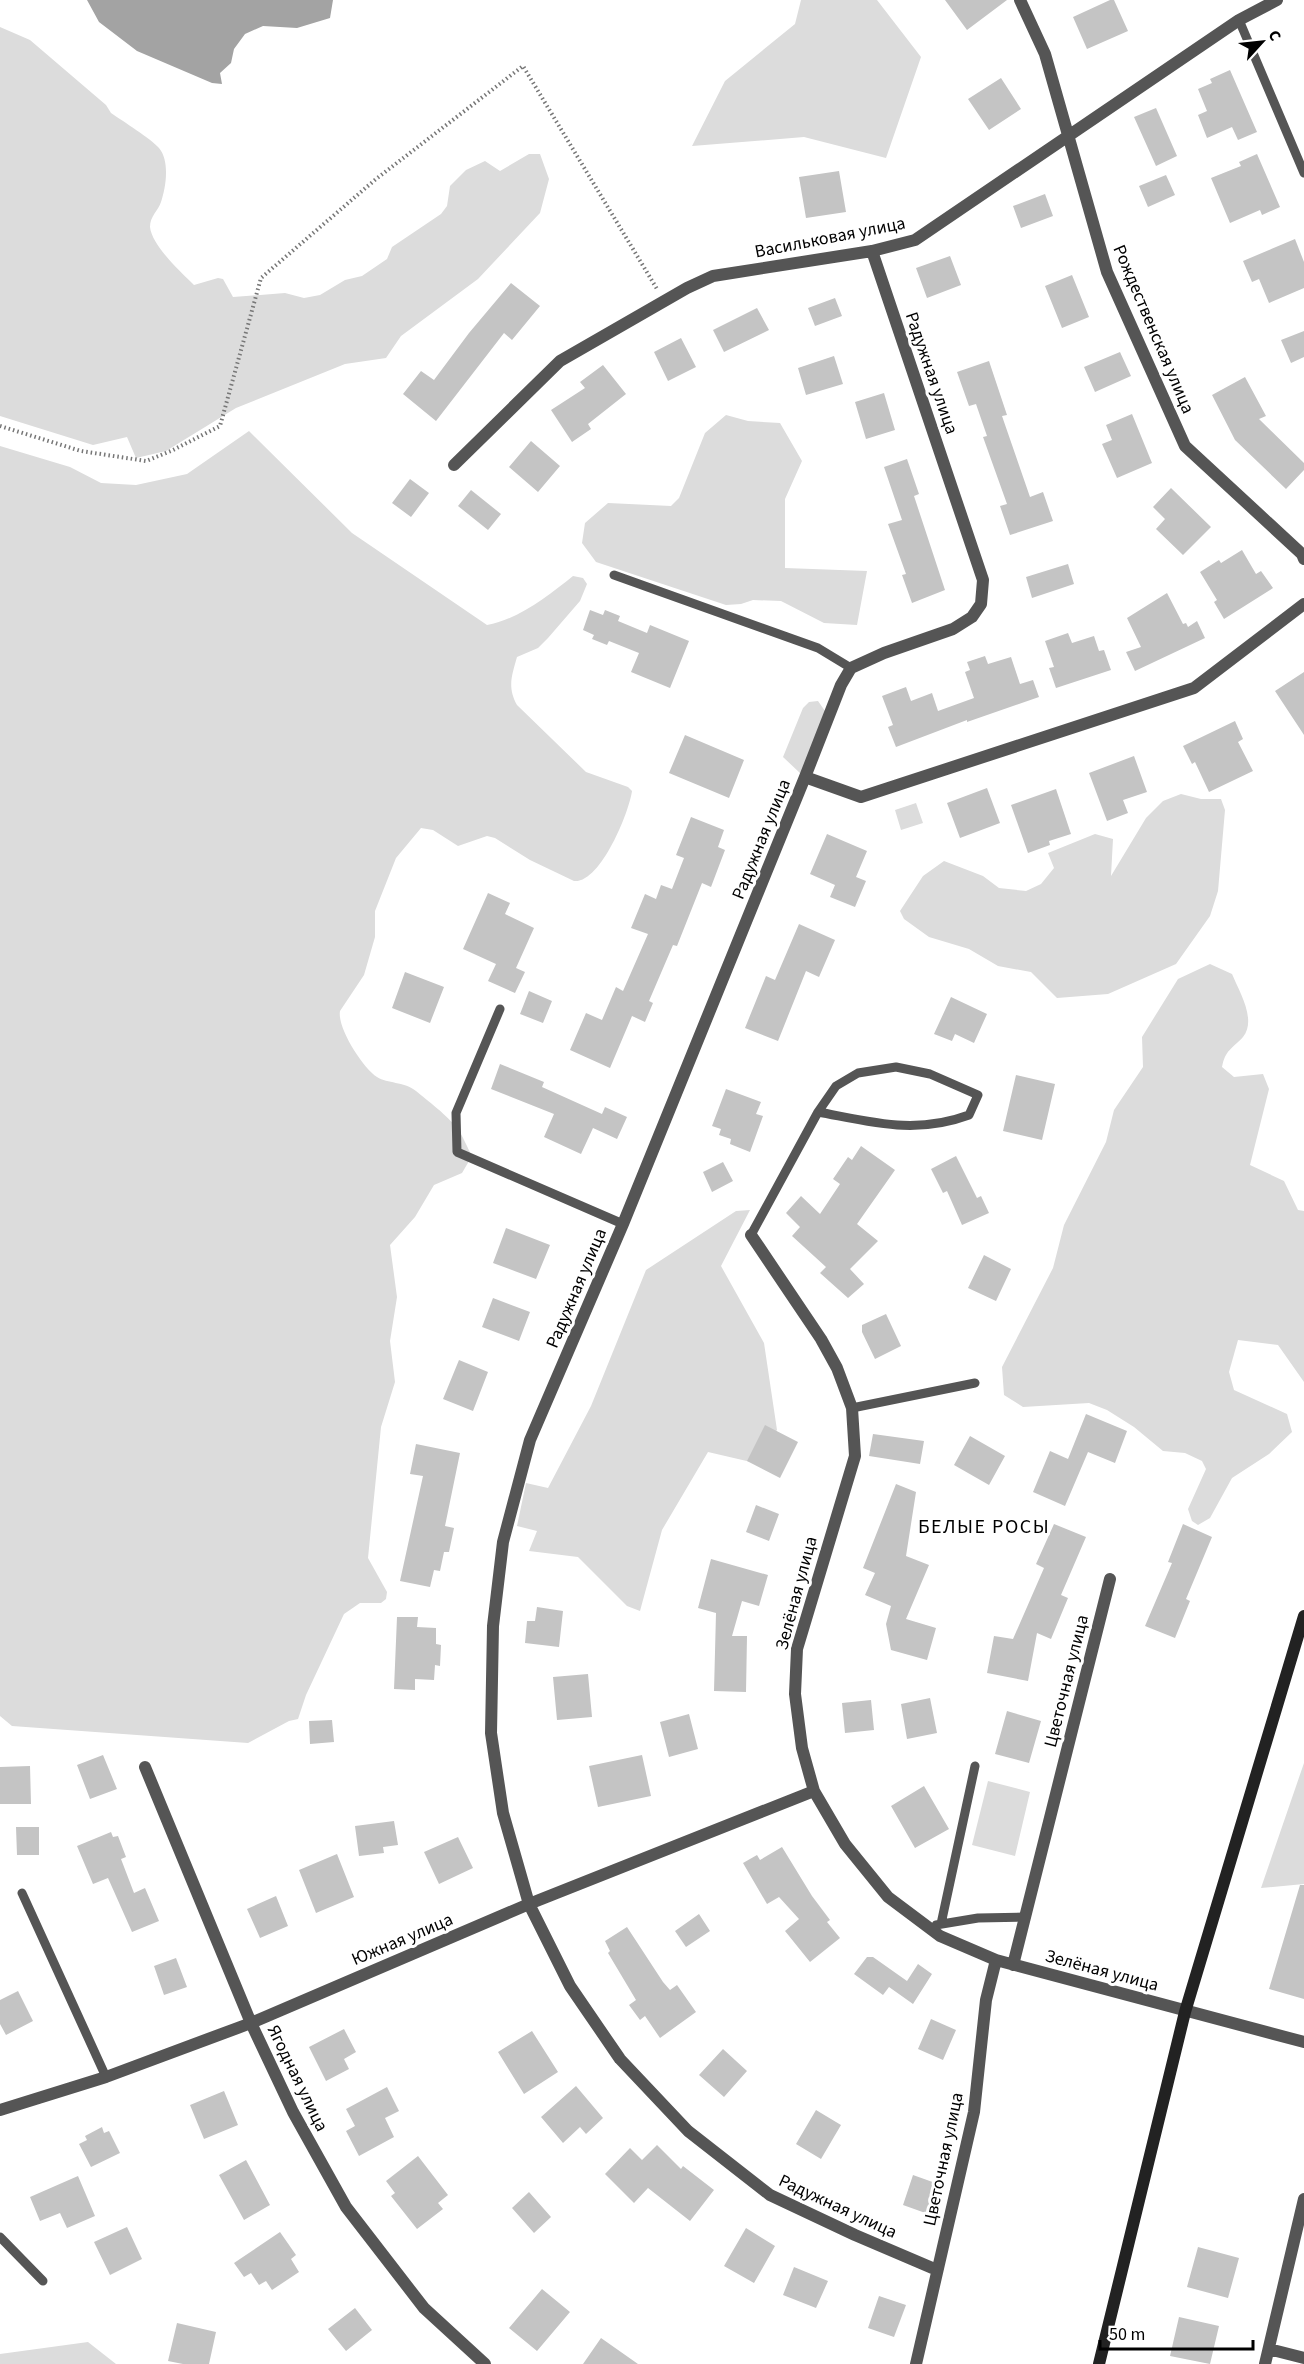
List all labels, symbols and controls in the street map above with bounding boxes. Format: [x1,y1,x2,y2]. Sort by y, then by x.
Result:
north arrow [1232,12,1292,72]
text: С [1263,27,1286,45]
street label: Васильковая улица [753,211,908,264]
street label: Рождественская улица [1107,241,1200,418]
street label: Радужная улица [899,309,964,438]
street label: Радужная улица [726,775,797,903]
street label: Радужная улица [540,1224,613,1352]
district label: БЕЛЫЕ РОСЫ [918,1513,1050,1541]
street label: Зелёная улица [769,1534,824,1653]
street label: Цветочная улица [1038,1612,1095,1750]
street label: Южная улица [348,1907,457,1972]
street label: Зелёная улица [1042,1943,1161,1998]
street label: Ягодная улица [261,2021,334,2136]
street label: Цветочная улица [917,2090,970,2228]
street label: Радужная улица [775,2168,901,2245]
scale bar [1100,2313,1253,2351]
text: 50 m [1109,2322,1145,2347]

